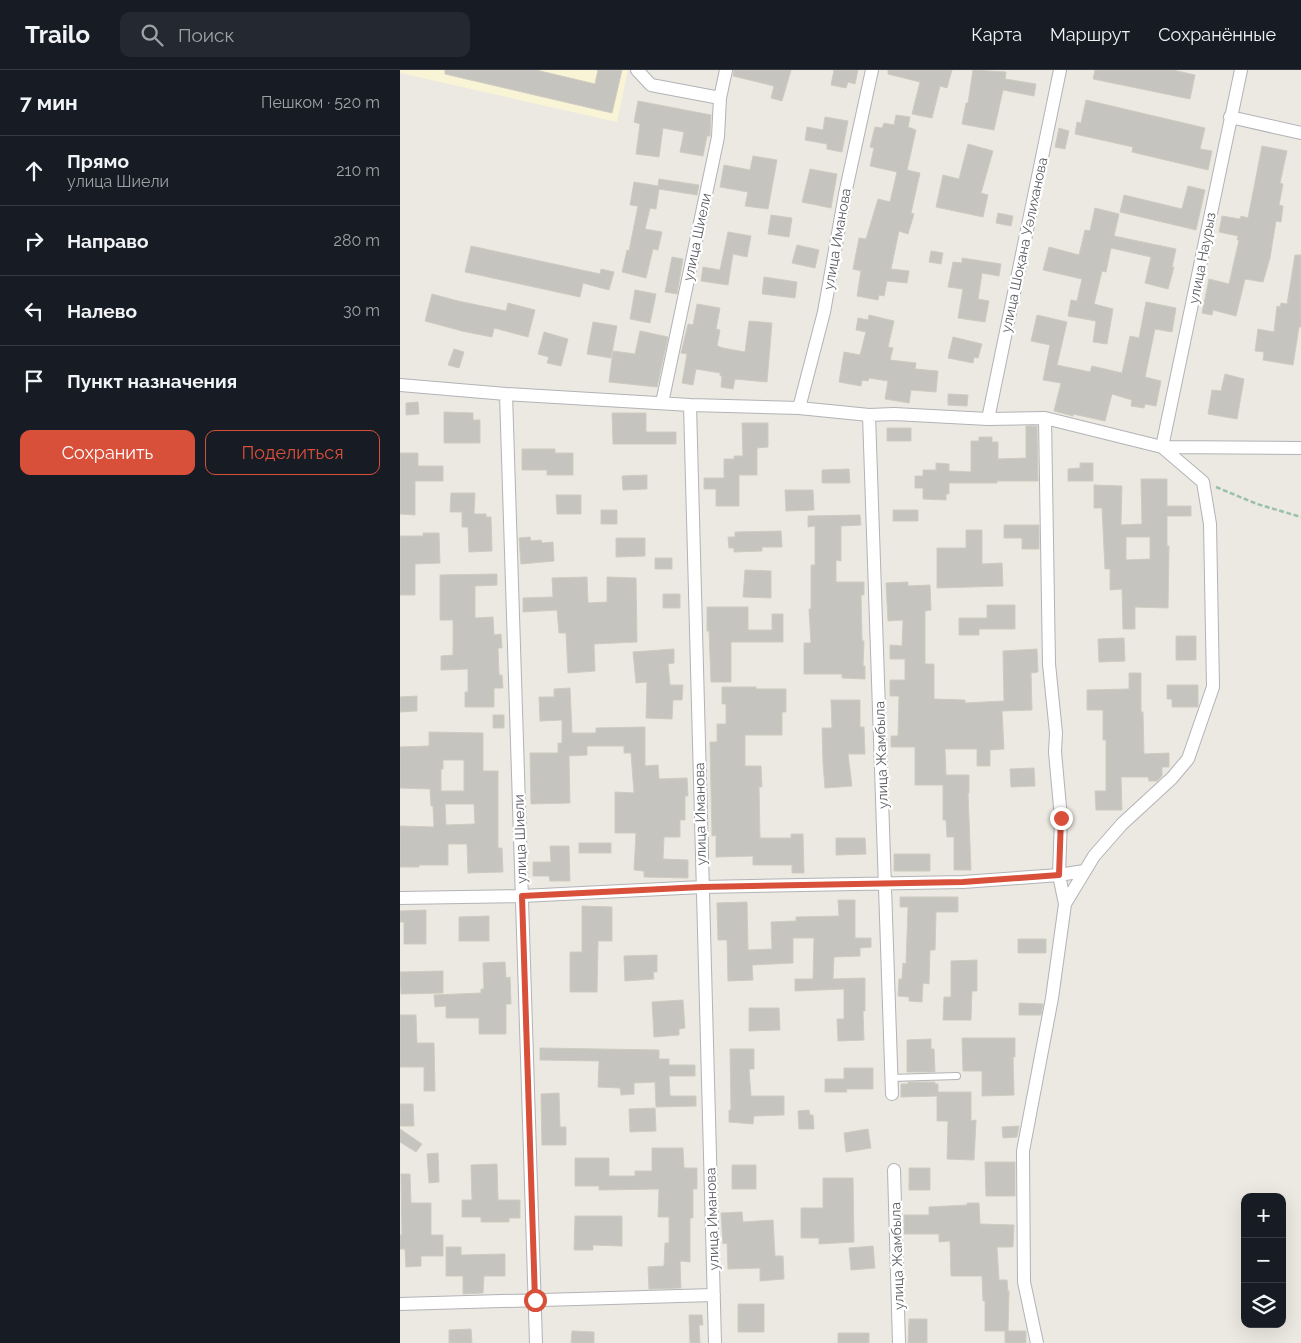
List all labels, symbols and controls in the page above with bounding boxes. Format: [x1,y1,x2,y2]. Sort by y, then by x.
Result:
search box [120,12,470,57]
text: Trailo [25,20,90,49]
icon: search [138,21,166,49]
text: Поиск [178,24,234,46]
text: Карта [971,24,1022,45]
text: Маршрут [1050,24,1130,45]
text: Сохранённые [1158,24,1276,45]
text: 7 мин [20,90,78,115]
text: Пешком · 520 m [261,93,380,112]
text: Прямо [67,150,129,172]
street label: улица Шоқана Уәлиханова [998,156,1050,334]
icon: ahead [20,157,48,185]
text: 210 m [336,161,380,180]
text: улица Шиели [67,172,169,191]
street label: улица Иманова [820,187,854,291]
street label: улица Шиели [680,192,714,282]
street label: улица Наурыз [1185,211,1219,305]
icon: right [20,227,48,255]
text: Направо [67,230,148,252]
text: 280 m [334,231,380,250]
icon: left [20,297,48,325]
text: Налево [67,300,137,322]
text: 30 m [343,301,380,320]
icon: arrive [20,367,48,395]
text: Пункт назначения [67,370,237,392]
button: Сохранить [20,430,195,475]
button: Поделиться [205,430,380,475]
street label: улица Жамбыла [871,701,891,809]
street label: улица Иманова [691,762,709,866]
street label: улица Шиели [510,794,530,884]
route end [1050,807,1073,830]
street label: улица Иманова [702,1167,722,1271]
map controls [1241,1193,1286,1328]
button: + [1241,1193,1286,1238]
street label: улица Жамбыла [887,1202,907,1310]
button: − [1241,1238,1286,1283]
button: layers [1241,1283,1286,1328]
route start [524,1289,547,1312]

